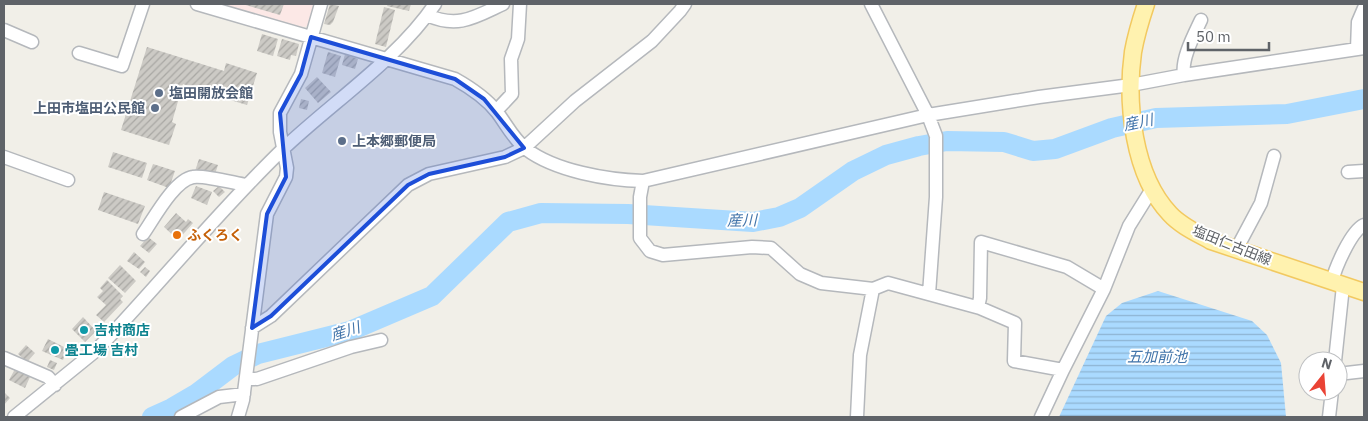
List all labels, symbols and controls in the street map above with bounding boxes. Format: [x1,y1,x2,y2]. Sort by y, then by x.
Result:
scale bar [1188,20,1269,52]
text: 50 m [1196,27,1231,46]
place label: 塩田開放会館 [169,84,253,102]
marker: 塩田開放会館 [153,87,165,99]
place label: 上田市塩田公民館 [33,99,145,117]
marker: 上田市塩田公民館 [149,102,161,114]
water label: 産川 [1121,109,1157,134]
place label: 上本郷郵便局 [352,132,436,150]
marker: 上本郷郵便局 [336,135,348,147]
water label: 産川 [727,210,759,230]
street label: 塩田仁古田線 [1190,221,1274,269]
place label: ふくろく [187,226,243,244]
marker: ふくろく [171,229,183,241]
water label: 産川 [328,317,364,345]
place label: 吉村商店 [94,321,150,339]
marker: 吉村商店 [78,324,90,336]
place label: 畳工場 吉村 [65,341,138,359]
marker: 畳工場 吉村 [49,344,61,356]
water label: 五加前池 [1127,347,1189,366]
north arrow [1298,351,1348,401]
text: N [1319,353,1334,374]

